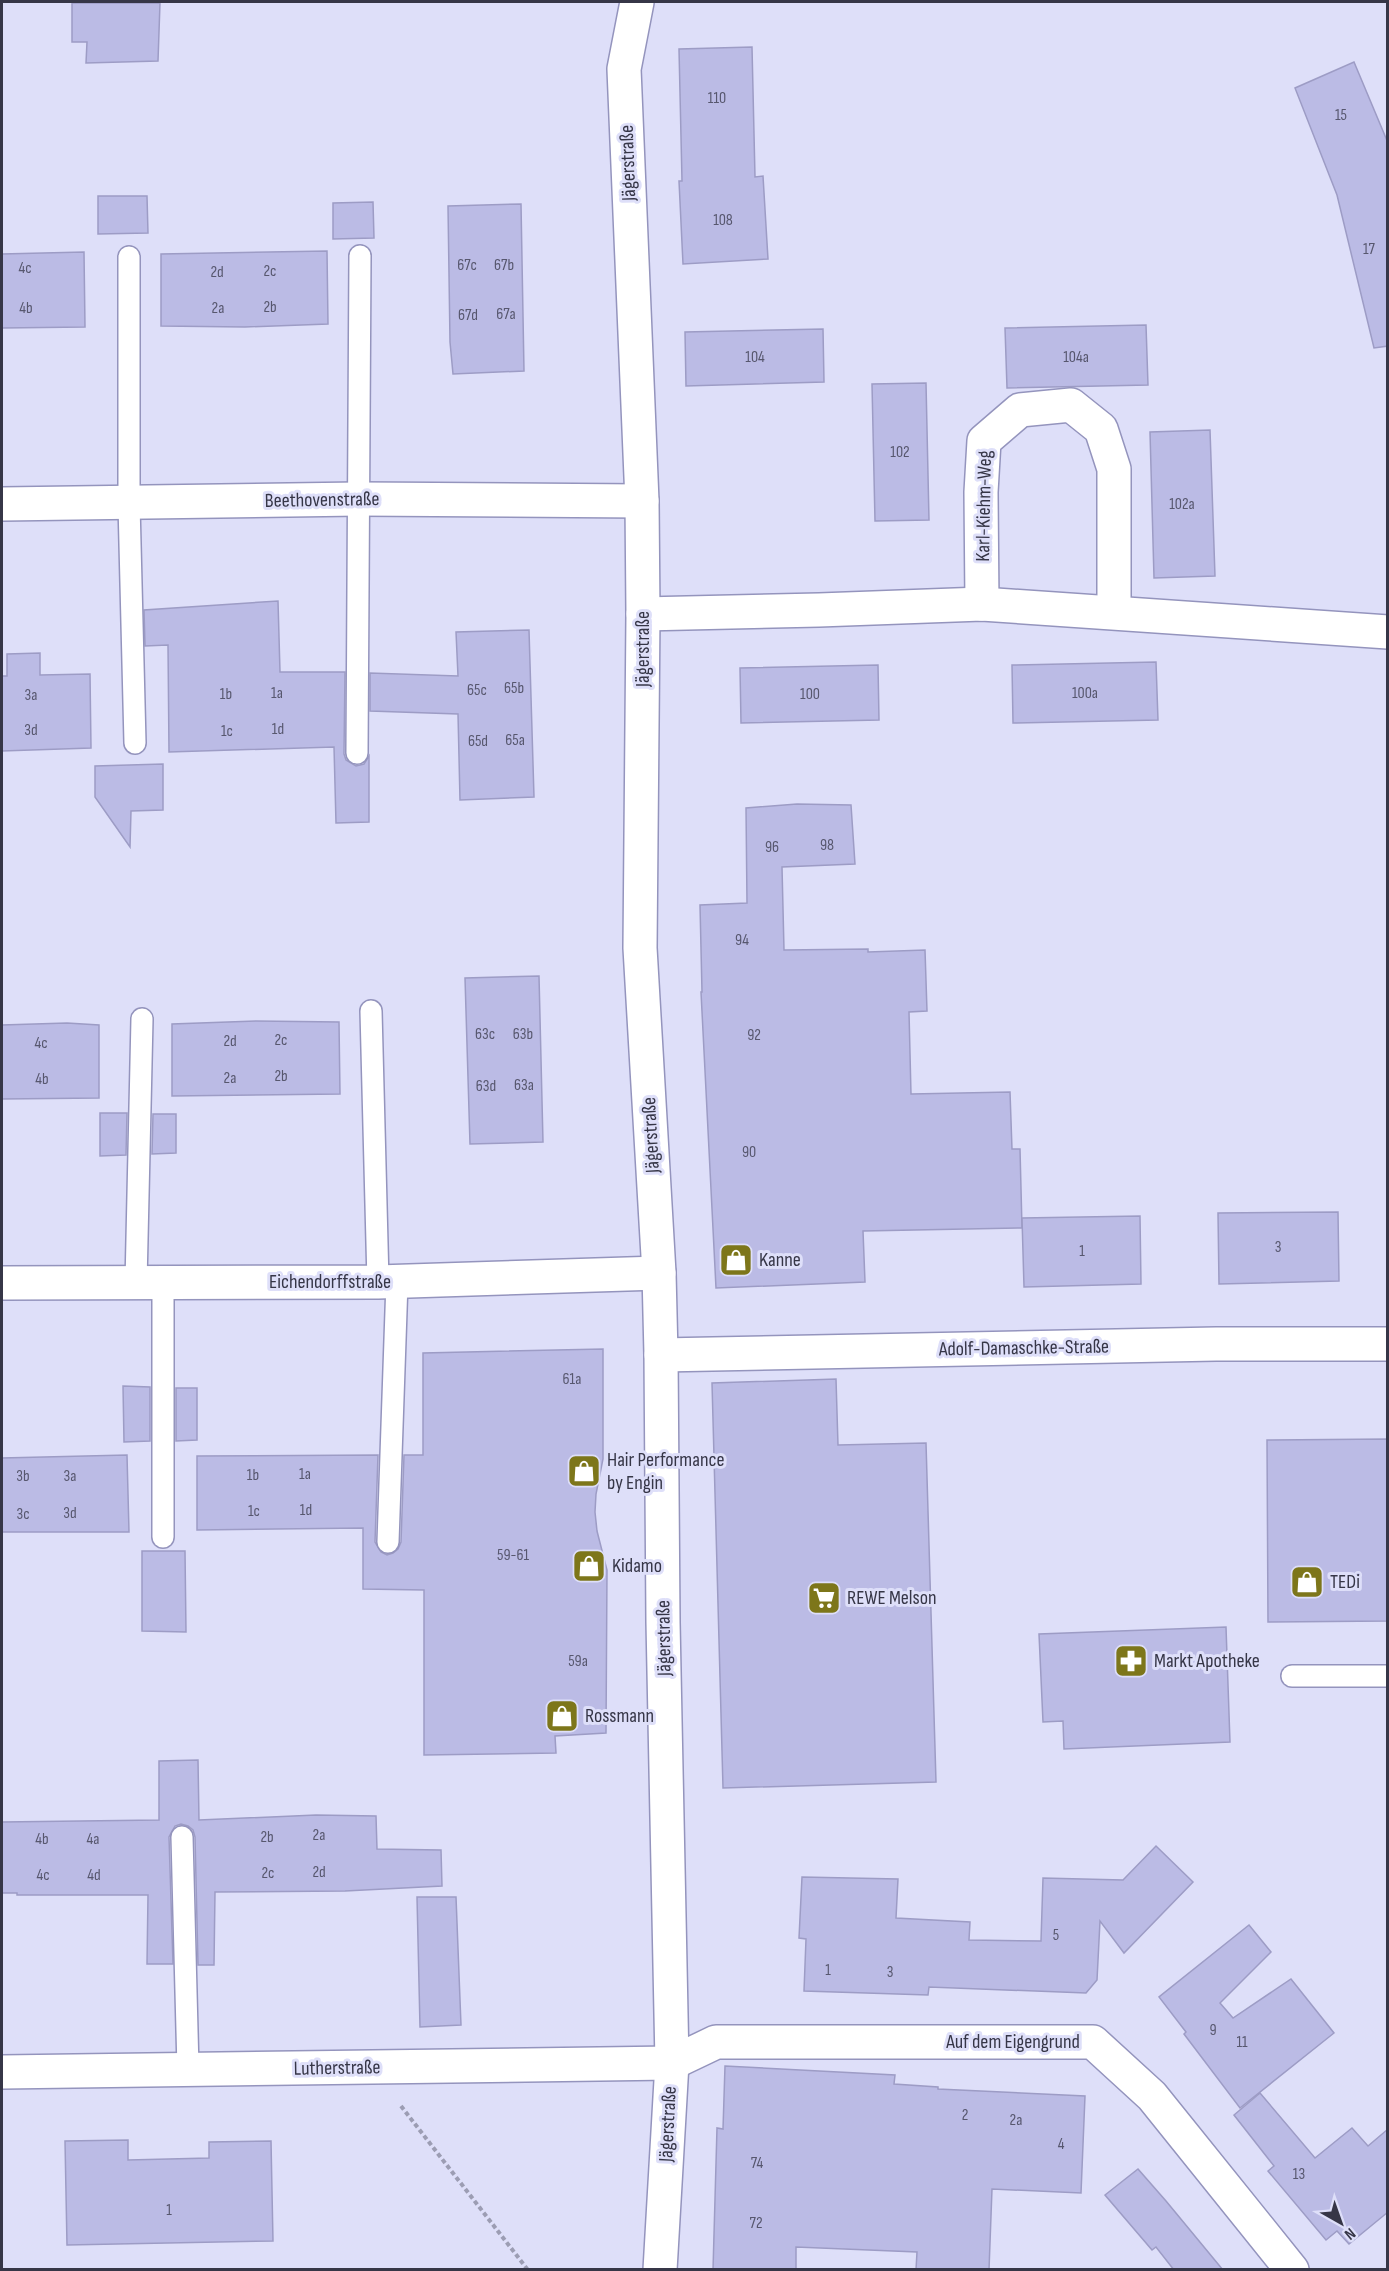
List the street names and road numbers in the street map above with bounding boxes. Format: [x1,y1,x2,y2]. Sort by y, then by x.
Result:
street label: Jägerstraße [615,125,641,202]
street label: Karl-Kiehm-Weg [971,450,997,562]
street label: Beethovenstraße [264,487,380,513]
street label: Jägerstraße [631,611,655,688]
street label: Jägerstraße [637,1096,665,1175]
street label: Eichendorffstraße [269,1270,391,1294]
street label: Adolf-Damaschke-Straße [938,1335,1109,1361]
street label: Jägerstraße [651,1600,677,1677]
street label: Auf dem Eigengrund [945,2030,1080,2054]
street label: Lutherstraße [293,2055,381,2081]
street label: Jägerstraße [654,2085,682,2164]

